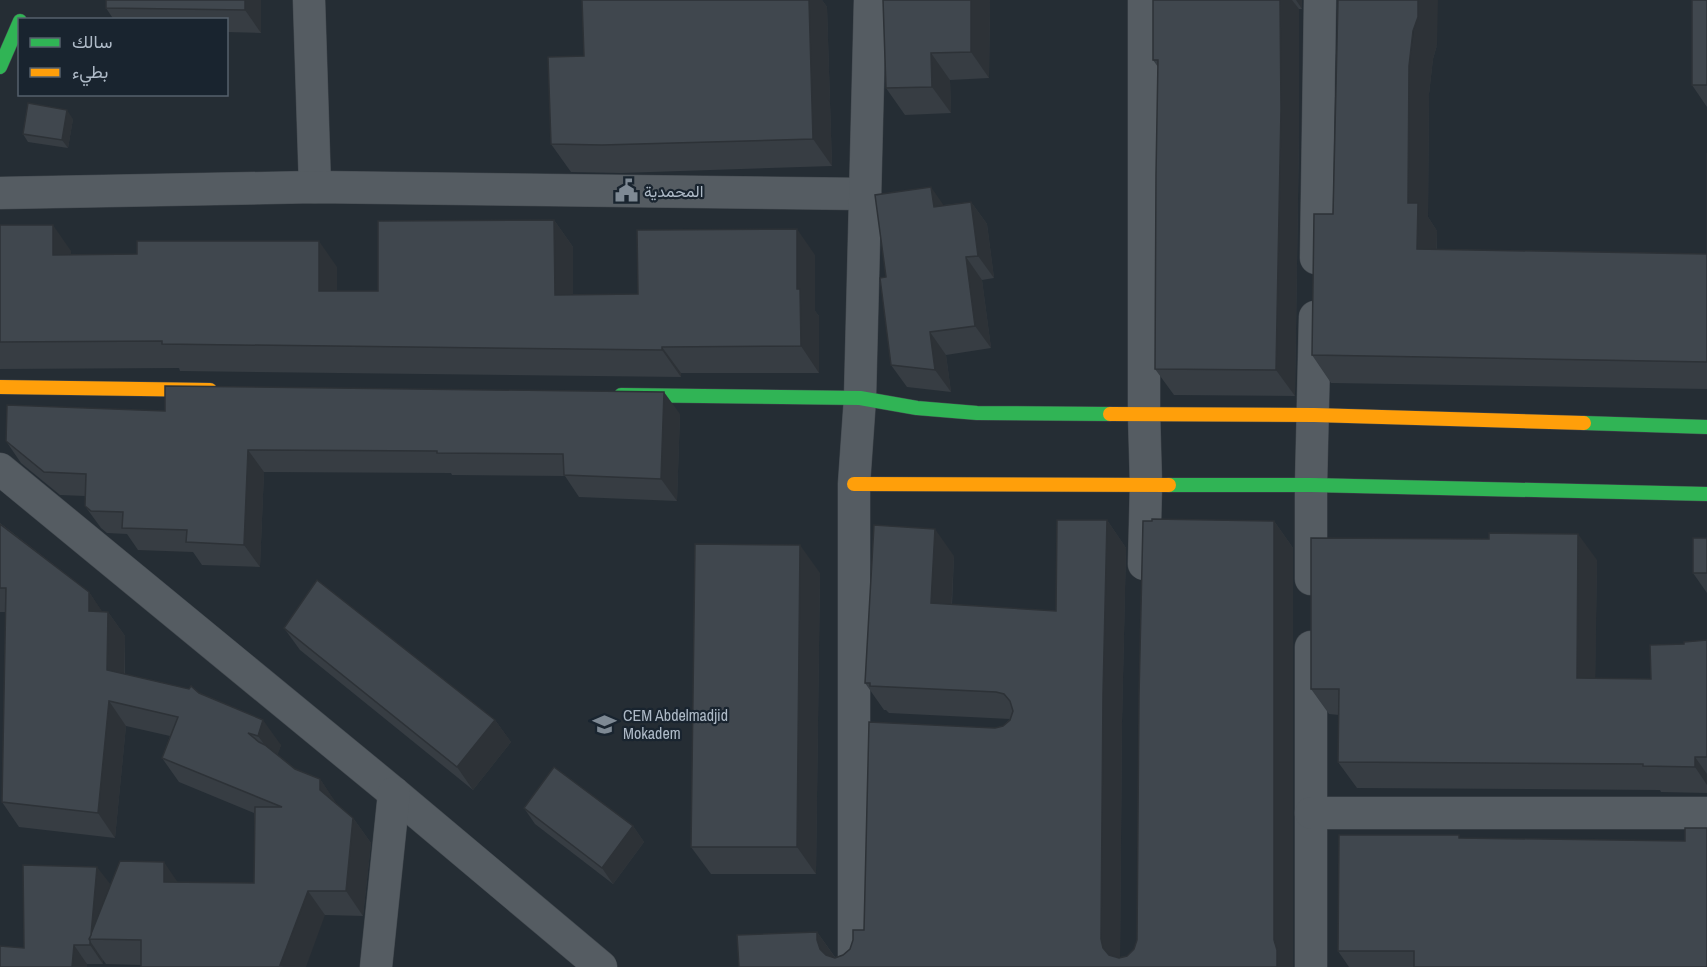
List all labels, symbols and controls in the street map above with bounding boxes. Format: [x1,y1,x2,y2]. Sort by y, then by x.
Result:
legend [18,18,228,96]
text: سالك [72,29,112,54]
text: بطيء [72,59,108,87]
public building icon: المحمدية [613,178,639,204]
place label: المحمدية [644,180,703,202]
place label: CEM Abdelmadjid Mokadem [623,704,728,744]
school or university icon: CEM Abdelmadjid Mokadem [592,711,618,737]

